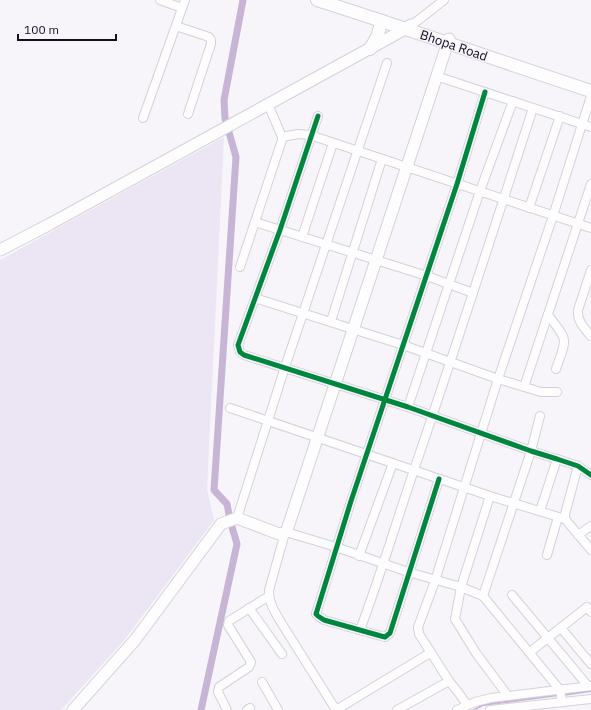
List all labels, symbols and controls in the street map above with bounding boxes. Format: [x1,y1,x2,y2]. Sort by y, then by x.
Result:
scale bar [18,16,116,42]
text: 100 m [24,22,59,37]
street label: Bhopa Road [418,26,490,65]

